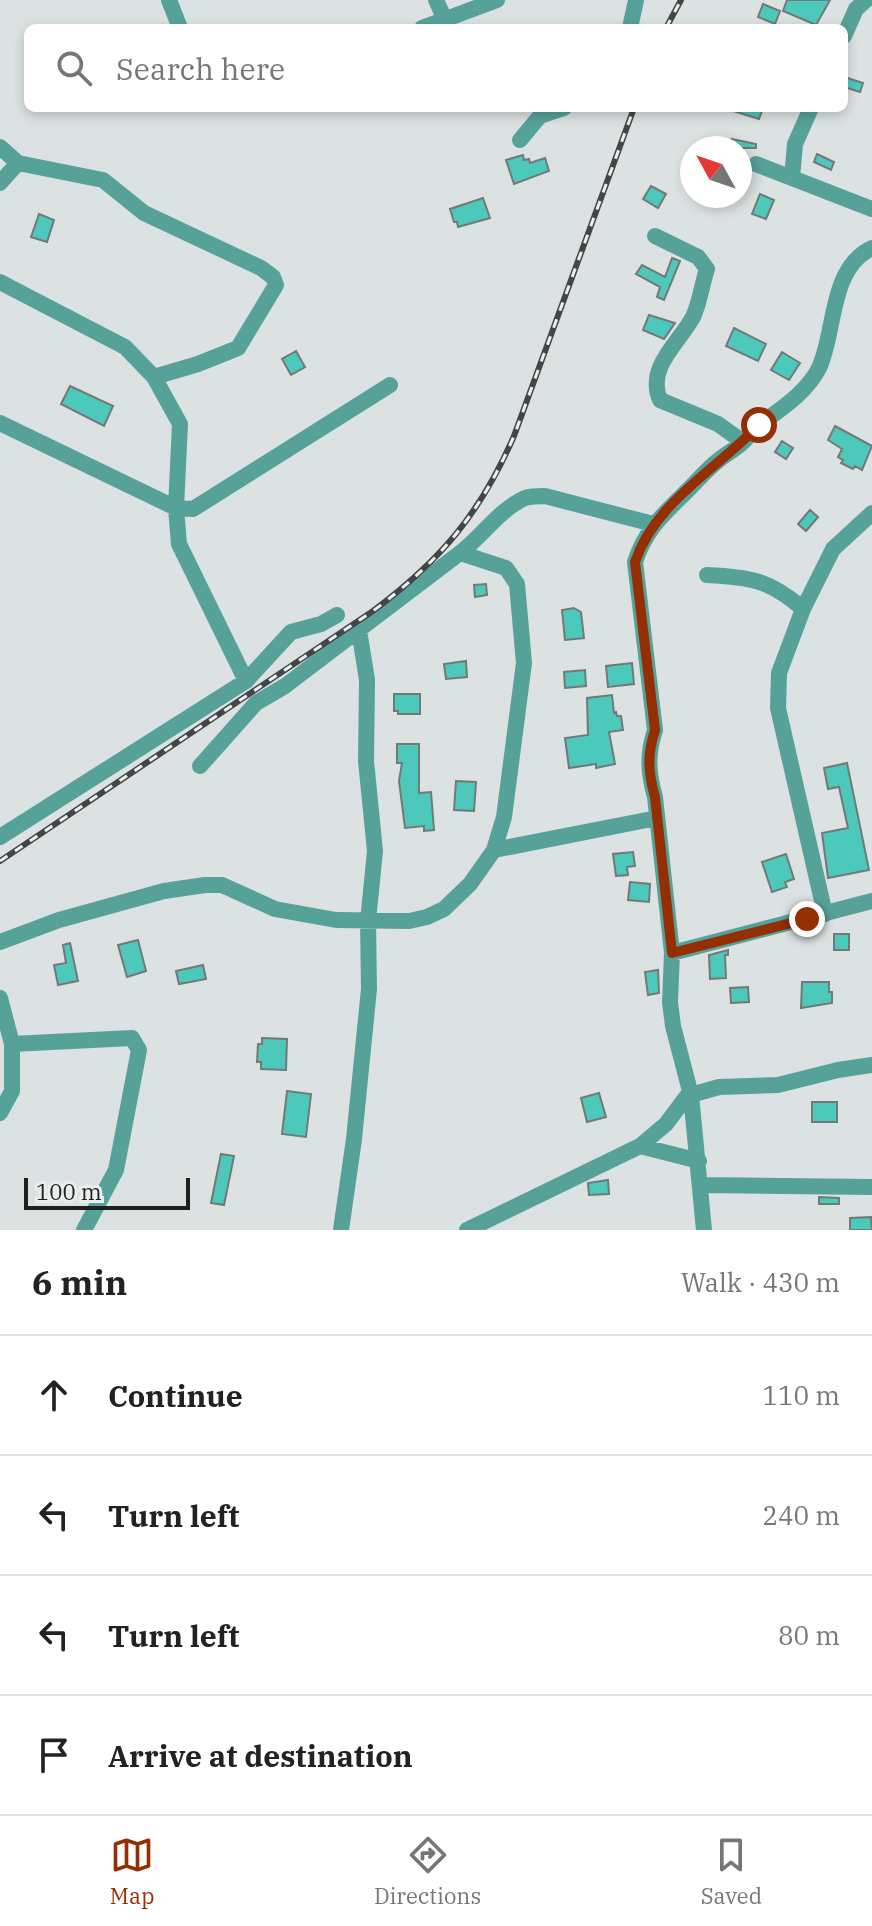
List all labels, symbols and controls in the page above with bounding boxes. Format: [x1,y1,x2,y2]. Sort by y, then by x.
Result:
search box [24,24,848,112]
icon: search [52,46,96,90]
text: Search here [116,49,285,88]
north arrow [680,136,752,208]
route start [741,407,777,443]
route end [789,901,825,937]
scale bar [24,1174,190,1210]
text: 100 m [36,1177,102,1206]
text: 6 min [32,1260,127,1304]
text: Walk · 430 m [681,1265,840,1299]
icon: ahead [32,1373,76,1417]
text: Continue [108,1376,243,1415]
text: 110 m [762,1378,840,1412]
icon: left [32,1493,76,1537]
text: Turn left [108,1496,240,1535]
text: 240 m [762,1498,840,1532]
icon: left [32,1613,76,1657]
text: Turn left [108,1616,240,1655]
text: 80 m [778,1618,840,1652]
icon: arrive [32,1733,76,1777]
text: Arrive at destination [108,1736,413,1775]
tab: Map [110,1833,154,1910]
tab: Directions [374,1833,481,1910]
tab: Saved [701,1833,762,1910]

